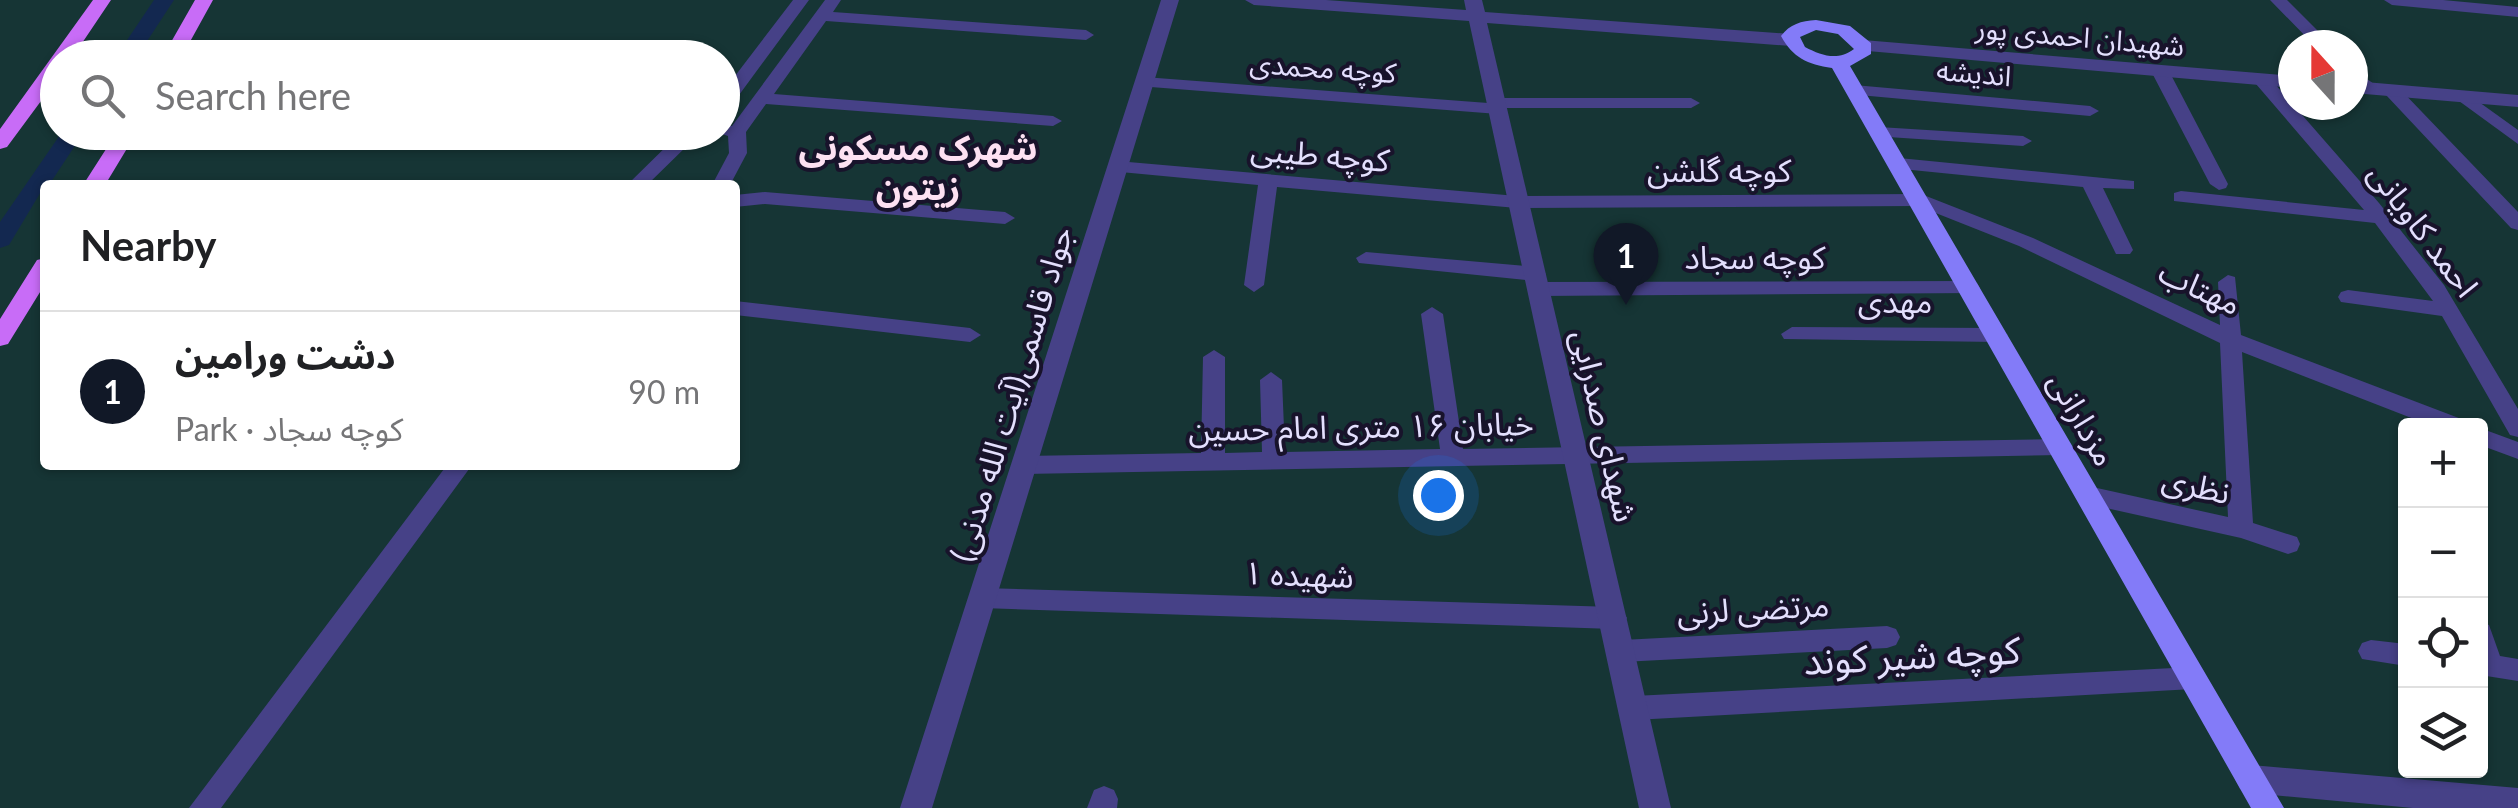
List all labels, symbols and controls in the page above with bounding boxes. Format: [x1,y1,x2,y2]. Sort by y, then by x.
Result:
street label: شهیدان احمدی پور [1973,10,2186,64]
north arrow [2278,30,2368,120]
search box [40,40,740,150]
street label: کوچه محمدی [1248,45,1398,91]
street label: اندیشه [1935,52,2013,92]
icon: search [75,68,130,123]
text: Search here [155,72,351,118]
district label: شهرک مسکونی زیتون [798,125,1038,209]
street label: کوچه طیبی [1249,128,1392,181]
street label: کوچه گلشن [1647,150,1792,191]
street label: احمد کاویانی [2360,154,2487,305]
text: Nearby [80,220,217,270]
street label: جواد قاسمی(آیت الله مدنی) [941,221,1081,566]
pin: 1 [1594,222,1658,305]
street label: کوچه سجاد [1685,237,1826,278]
street label: مهتاب [2153,251,2248,322]
street label: مهدی [1858,281,1932,320]
street label: شهدای صدرایی [1563,326,1647,526]
text: دشت ورامین [175,331,396,377]
street label: مزدارانی [2040,364,2126,473]
text: 1 [103,372,122,411]
text: 90 m [628,372,700,411]
street label: خیابان ۱۶ متری امام حسین [1188,403,1534,454]
text: Park · کوچه سجاد [175,409,403,448]
map controls [2398,418,2488,778]
button: + [2398,418,2488,508]
street label: نظری [2158,458,2234,512]
your location [1413,470,1464,521]
button: − [2398,508,2488,598]
street label: شهیده ۱ [1244,552,1355,595]
street label: مرتضی لرنی [1676,584,1830,632]
button: locate [2398,598,2488,688]
street label: کوچه شیر کوند [1802,625,2023,686]
button: layers [2398,688,2488,778]

